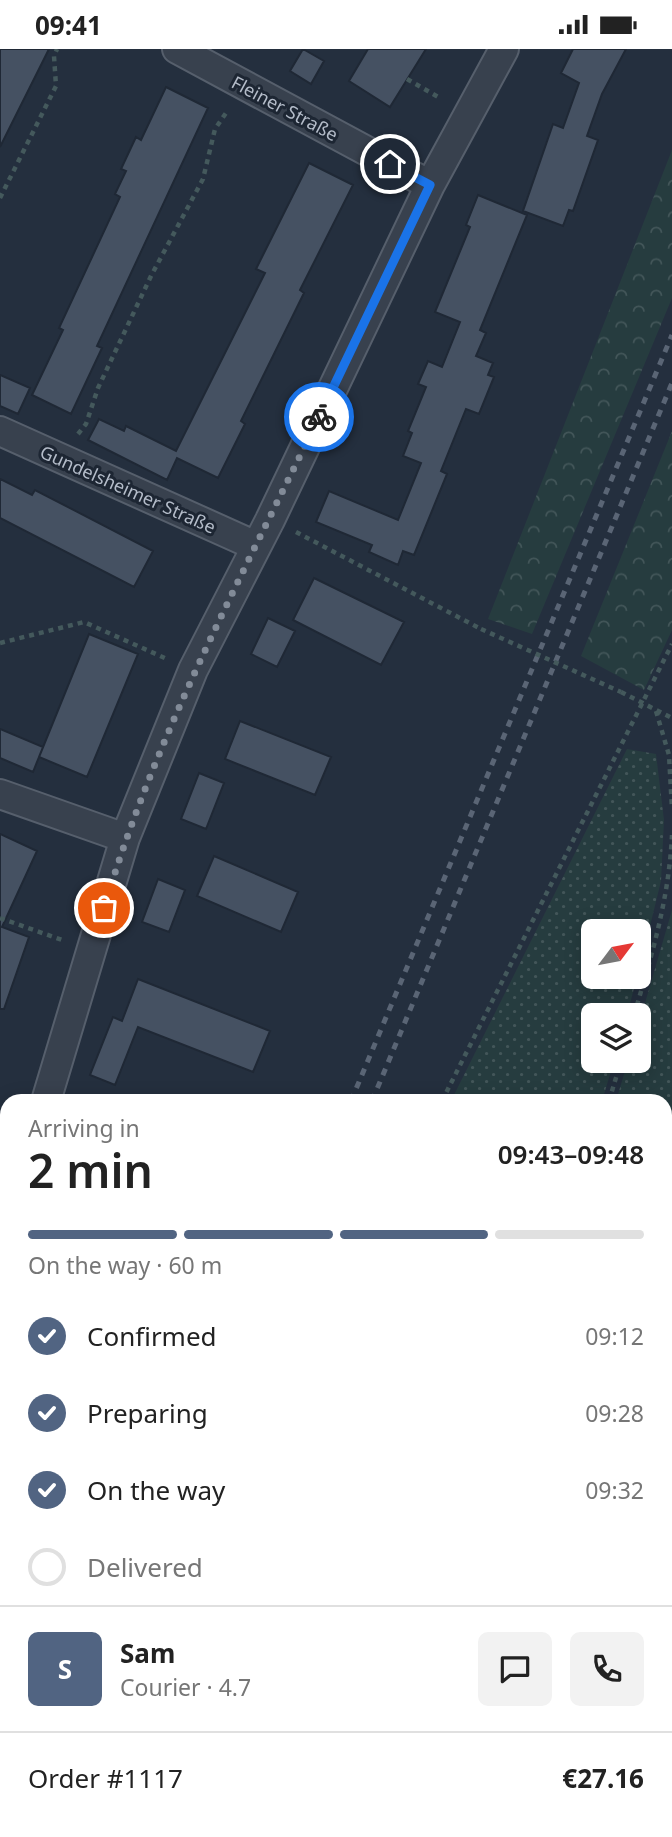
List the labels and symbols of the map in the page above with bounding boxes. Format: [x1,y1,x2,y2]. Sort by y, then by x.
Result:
street label: Fleiner Straße [228,70,342,146]
pin [360,134,420,194]
courier [284,382,354,452]
street label: Gundelsheimer Straße [36,439,220,539]
pin [74,878,134,938]
north arrow [581,919,651,989]

